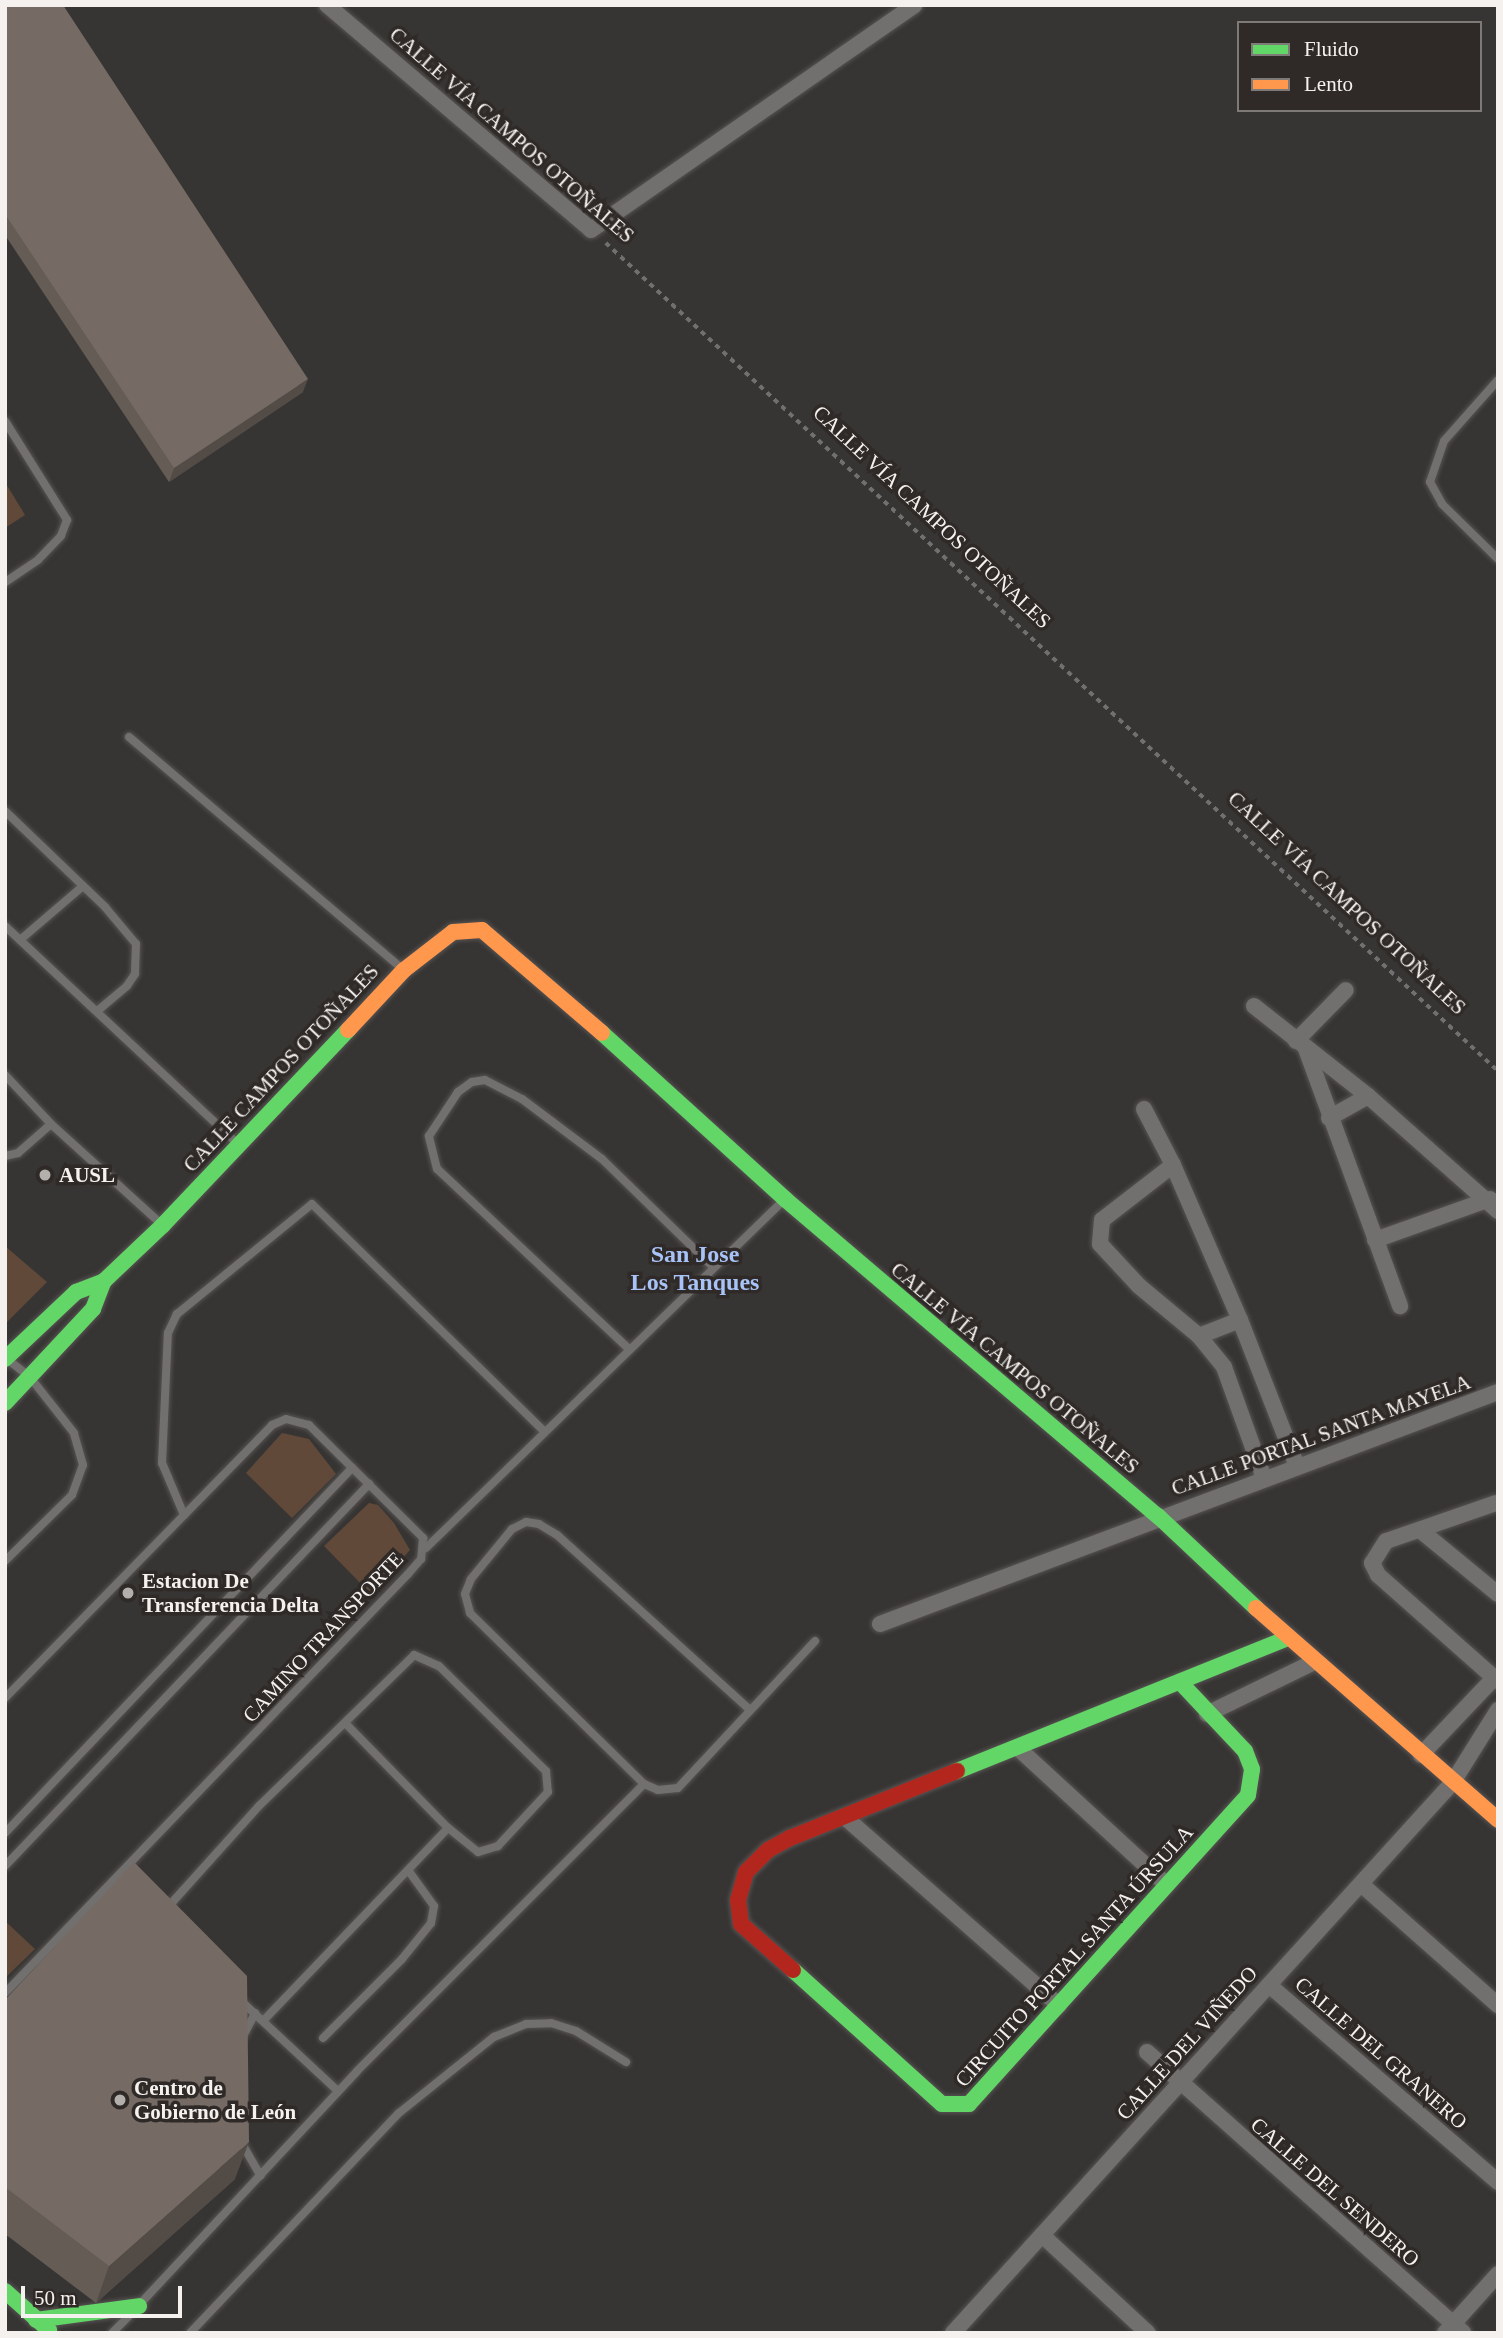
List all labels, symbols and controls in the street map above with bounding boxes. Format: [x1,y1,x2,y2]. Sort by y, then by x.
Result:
street label: CALLE VÍA CAMPOS OTOÑALES [384,21,640,249]
legend [1237,21,1482,112]
text: Fluido [1304,37,1359,61]
text: Lento [1304,72,1353,96]
street label: CALLE VÍA CAMPOS OTOÑALES [807,400,1057,634]
street label: CALLE VÍA CAMPOS OTOÑALES [1222,786,1472,1020]
street label: CALLE CAMPOS OTOÑALES [178,959,384,1177]
place label: AUSL [59,1162,115,1188]
marker: AUSL [37,1167,53,1183]
district label: San Jose Los Tanques [630,1241,760,1297]
street label: CALLE VÍA CAMPOS OTOÑALES [885,1256,1145,1480]
street label: CALLE PORTAL SANTA MAYELA [1167,1369,1475,1501]
street label: CAMINO TRANSPORTE [237,1546,409,1728]
place label: Estacion De Transferencia Delta [142,1568,319,1618]
marker: Estacion De Transferencia Delta [120,1585,136,1601]
street label: CIRCUITO PORTAL SANTA ÚRSULA [949,1819,1199,2093]
street label: CALLE DEL VIÑEDO [1111,1960,1263,2126]
street label: CALLE DEL GRANERO [1290,1971,1472,2135]
place label: Centro de Gobierno de León [134,2075,296,2125]
marker: Centro de Gobierno de León [112,2092,128,2108]
street label: CALLE DEL SENDERO [1245,2112,1425,2272]
scale bar [24,2272,186,2316]
text: 50 m [34,2286,77,2310]

